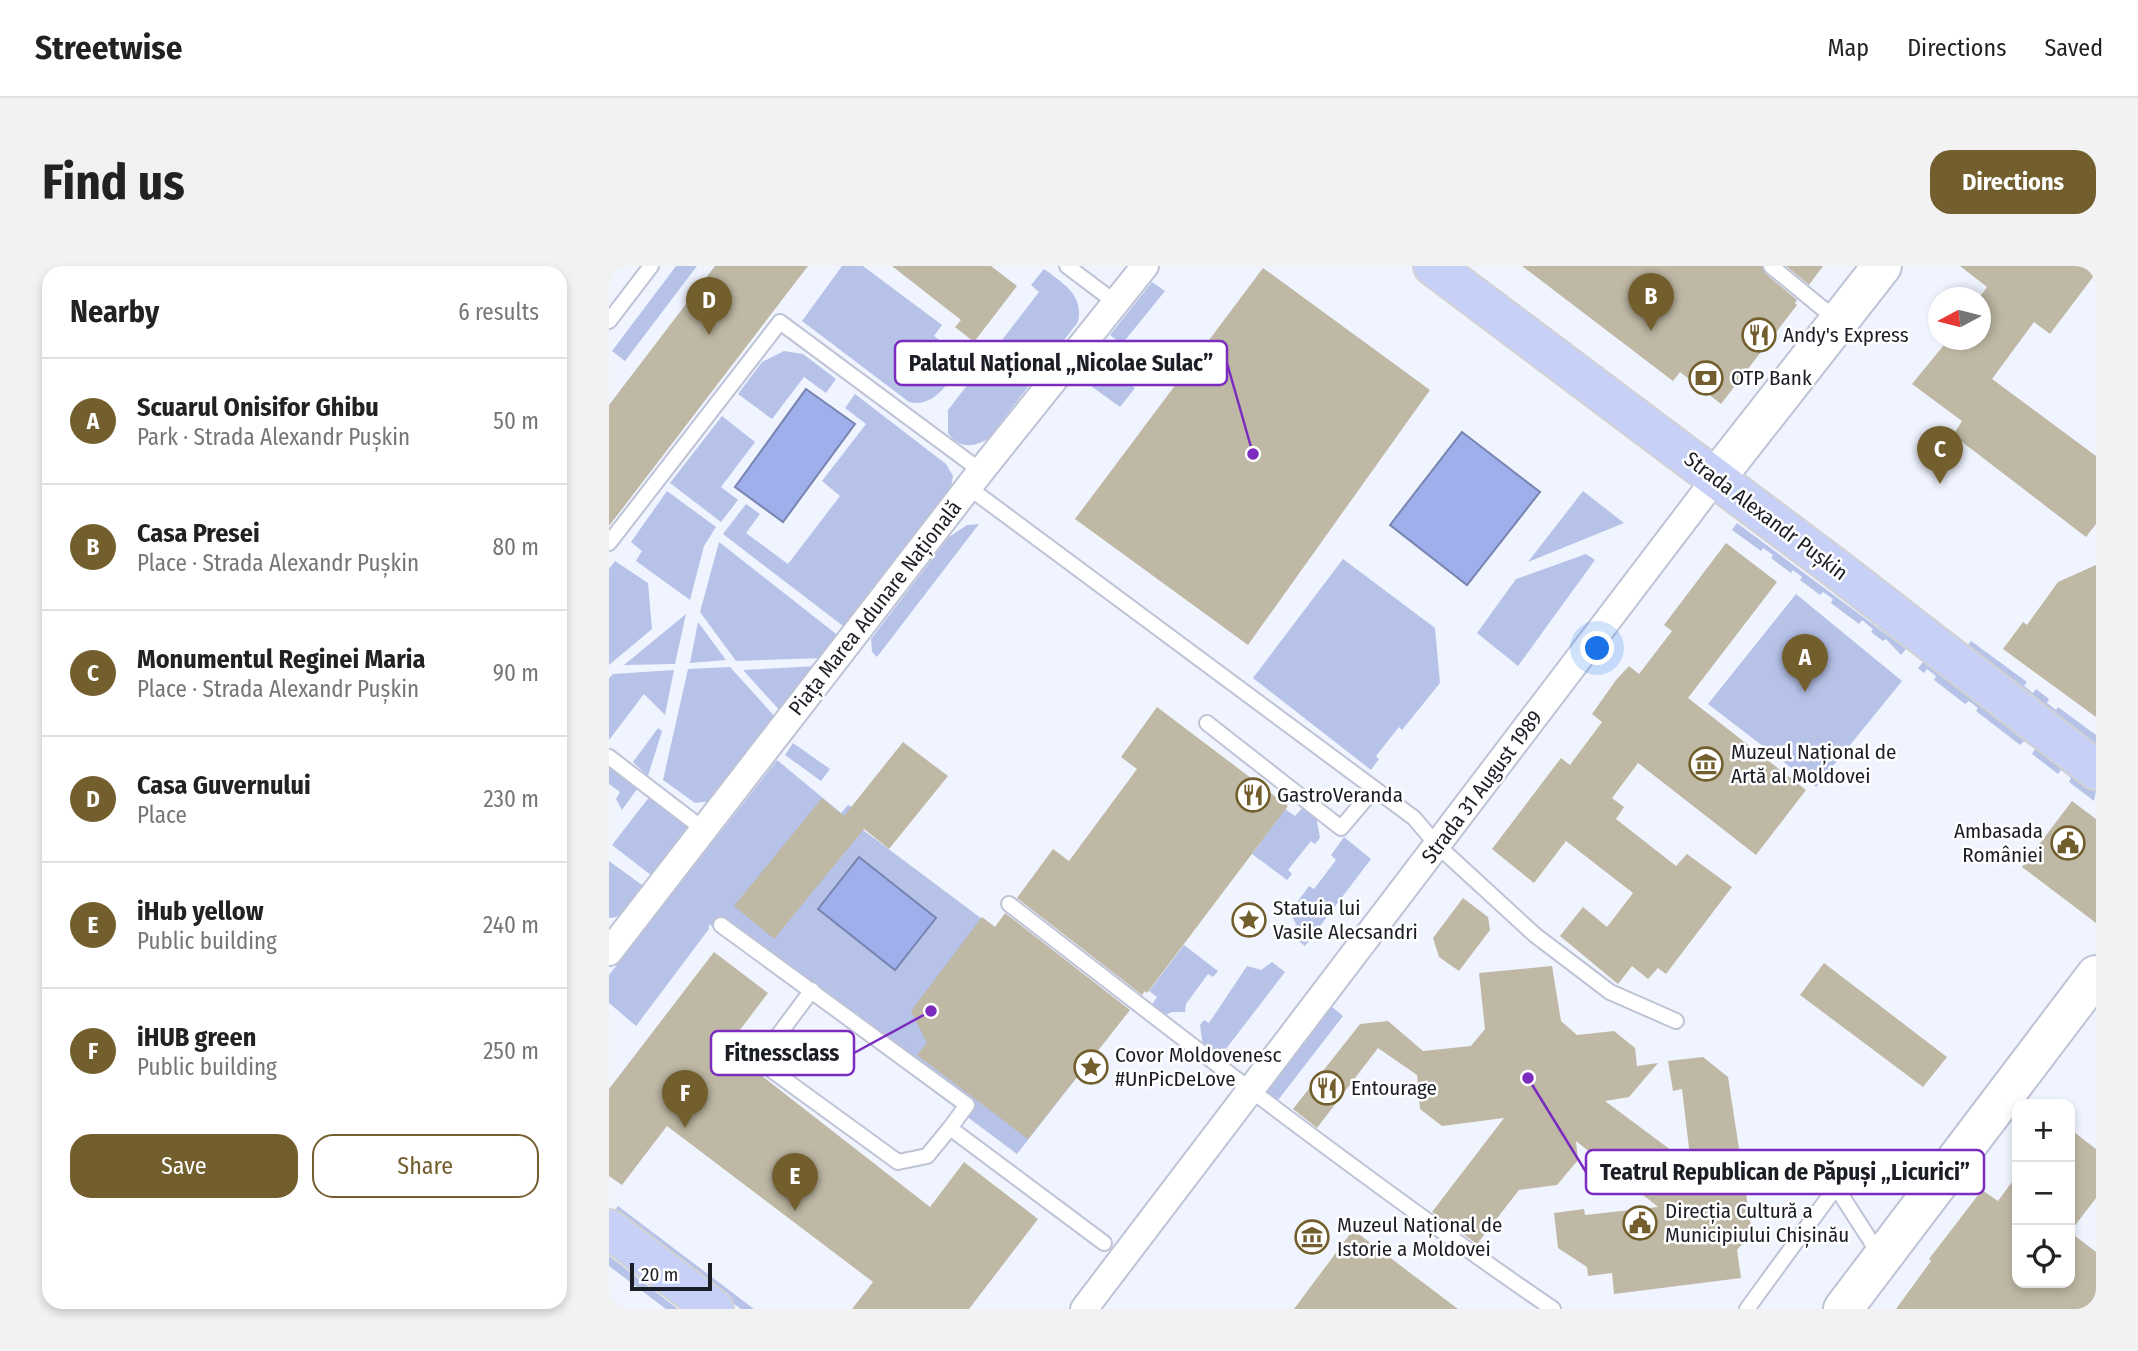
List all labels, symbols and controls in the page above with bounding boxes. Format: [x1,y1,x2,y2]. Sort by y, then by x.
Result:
text: Streetwise [35,28,182,68]
text: Map [1828,34,1869,62]
text: Directions [1907,34,2006,62]
text: Saved [2044,34,2103,62]
button: Directions [1930,150,2096,214]
text: Find us [42,153,185,212]
pin: B [1628,273,1674,331]
pin: D [686,277,732,335]
north arrow [1928,287,1991,350]
text: Nearby [70,294,159,330]
text: 6 results [458,298,539,326]
restaurant icon: Andy's Express [1740,316,1778,354]
place label: Andy's Express [1783,322,1909,348]
callout: Palatul Național „Nicolae Sulac” [895,341,1227,385]
text: Palatul Național „Nicolae Sulac” [909,349,1213,379]
bank icon: OTP Bank [1687,359,1725,397]
place label: OTP Bank [1731,365,1812,391]
text: Scuarul Onisifor Ghibu [137,392,379,423]
text: A [87,407,99,435]
text: 50 m [493,407,539,435]
text: Park · Strada Alexandr Pușkin [137,423,410,451]
pin: C [1917,426,1963,484]
street label: Strada Alexandr Pușkin [1679,446,1853,586]
street label: Piața Marea Adunare Națională [783,495,967,721]
text: Casa Presei [137,518,260,549]
text: B [87,533,99,561]
text: 80 m [492,533,539,561]
text: Place · Strada Alexandr Pușkin [137,549,419,577]
your location [1580,631,1614,665]
pin: A [1782,634,1828,692]
text: Monumentul Reginei Maria [137,644,425,675]
text: C [87,659,99,687]
text: 90 m [493,659,539,687]
text: Place · Strada Alexandr Pușkin [137,675,419,703]
street label: Strada 31 August 1989 [1416,705,1548,869]
place label: Muzeul Național de Artă al Moldovei [1731,739,1896,789]
museum icon: Muzeul Național de Artă al Moldovei [1687,745,1725,783]
text: Casa Guvernului [137,770,311,801]
restaurant icon: GastroVeranda [1234,776,1272,814]
place label: GastroVeranda [1277,782,1403,808]
text: D [86,785,100,813]
text: 230 m [483,785,539,813]
text: Place [137,801,187,829]
place label: Ambasada României [1954,818,2043,868]
public building icon: Ambasada României [2049,824,2087,862]
place label: Statuia lui Vasile Alecsandri [1273,895,1418,945]
text: iHub yellow [137,896,264,927]
place icon: Statuia lui Vasile Alecsandri [1230,901,1268,939]
text: E [88,911,98,939]
text: 240 m [483,911,539,939]
text: Public building [137,927,277,955]
text: iHUB green [137,1022,256,1053]
callout: Fitnessclass [711,1031,854,1075]
text: F [88,1037,98,1065]
text: 250 m [483,1037,539,1065]
text: Fitnessclass [725,1039,839,1067]
place label: Covor Moldovenesc #UnPicDeLove [1115,1042,1281,1092]
place icon: Covor Moldovenesc #UnPicDeLove [1072,1048,1110,1086]
text: Public building [137,1053,277,1081]
restaurant icon: Entourage [1308,1069,1346,1107]
pin: F [662,1070,708,1128]
place label: Entourage [1351,1075,1437,1101]
map controls [2012,1099,2075,1288]
button: + [2012,1099,2075,1162]
button: Save [70,1134,298,1198]
button: Share [312,1134,539,1198]
callout: Teatrul Republican de Păpuși „Licurici” [1586,1150,1984,1194]
pin: E [772,1153,818,1211]
text: Teatrul Republican de Păpuși „Licurici” [1600,1158,1970,1188]
button: − [2012,1162,2075,1225]
place label: Direcția Cultură a Municipiului Chișinău [1665,1198,1849,1248]
public building icon: Direcția Cultură a Municipiului Chișinău [1621,1204,1659,1242]
place label: Muzeul Național de Istorie a Moldovei [1337,1212,1502,1262]
museum icon: Muzeul Național de Istorie a Moldovei [1293,1218,1331,1256]
button: locate [2012,1225,2075,1288]
scale bar [630,1260,712,1292]
text: 20 m [641,1263,678,1286]

